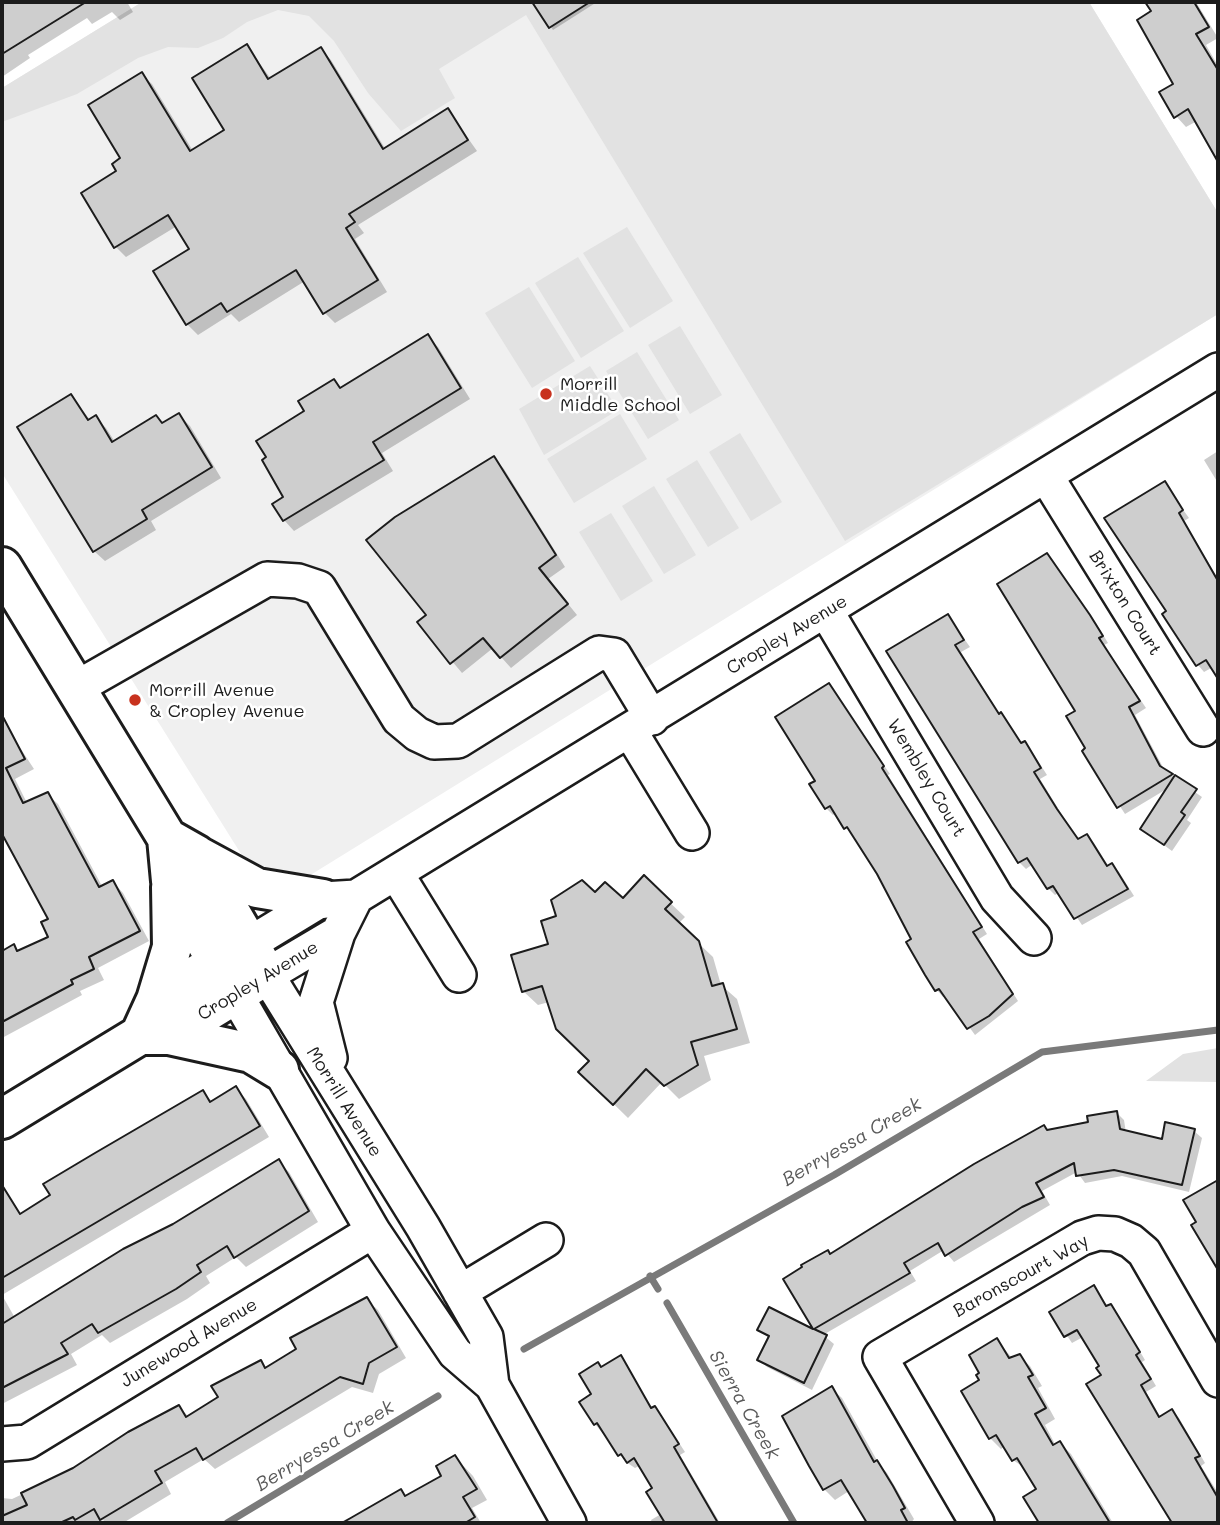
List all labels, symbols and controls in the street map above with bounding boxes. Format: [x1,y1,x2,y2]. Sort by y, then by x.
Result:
place label: Morrill Middle School [560,373,681,416]
marker: Morrill Middle School [538,386,554,402]
street label: Brixton Court [1084,547,1166,659]
street label: Cropley Avenue [723,591,851,679]
place label: Morrill Avenue & Cropley Avenue [149,679,305,722]
marker: Morrill Avenue & Cropley Avenue [127,692,143,708]
street label: Wembley Court [882,715,970,841]
street label: Cropley Avenue [194,937,322,1025]
street label: Morrill Avenue [302,1043,386,1161]
water label: Berryessa Creek [778,1093,926,1191]
street label: Baronscourt Way [950,1230,1092,1322]
street label: Junewood Avenue [117,1294,261,1392]
water label: Sierra Creek [704,1346,784,1464]
water label: Berryessa Creek [252,1396,398,1496]

